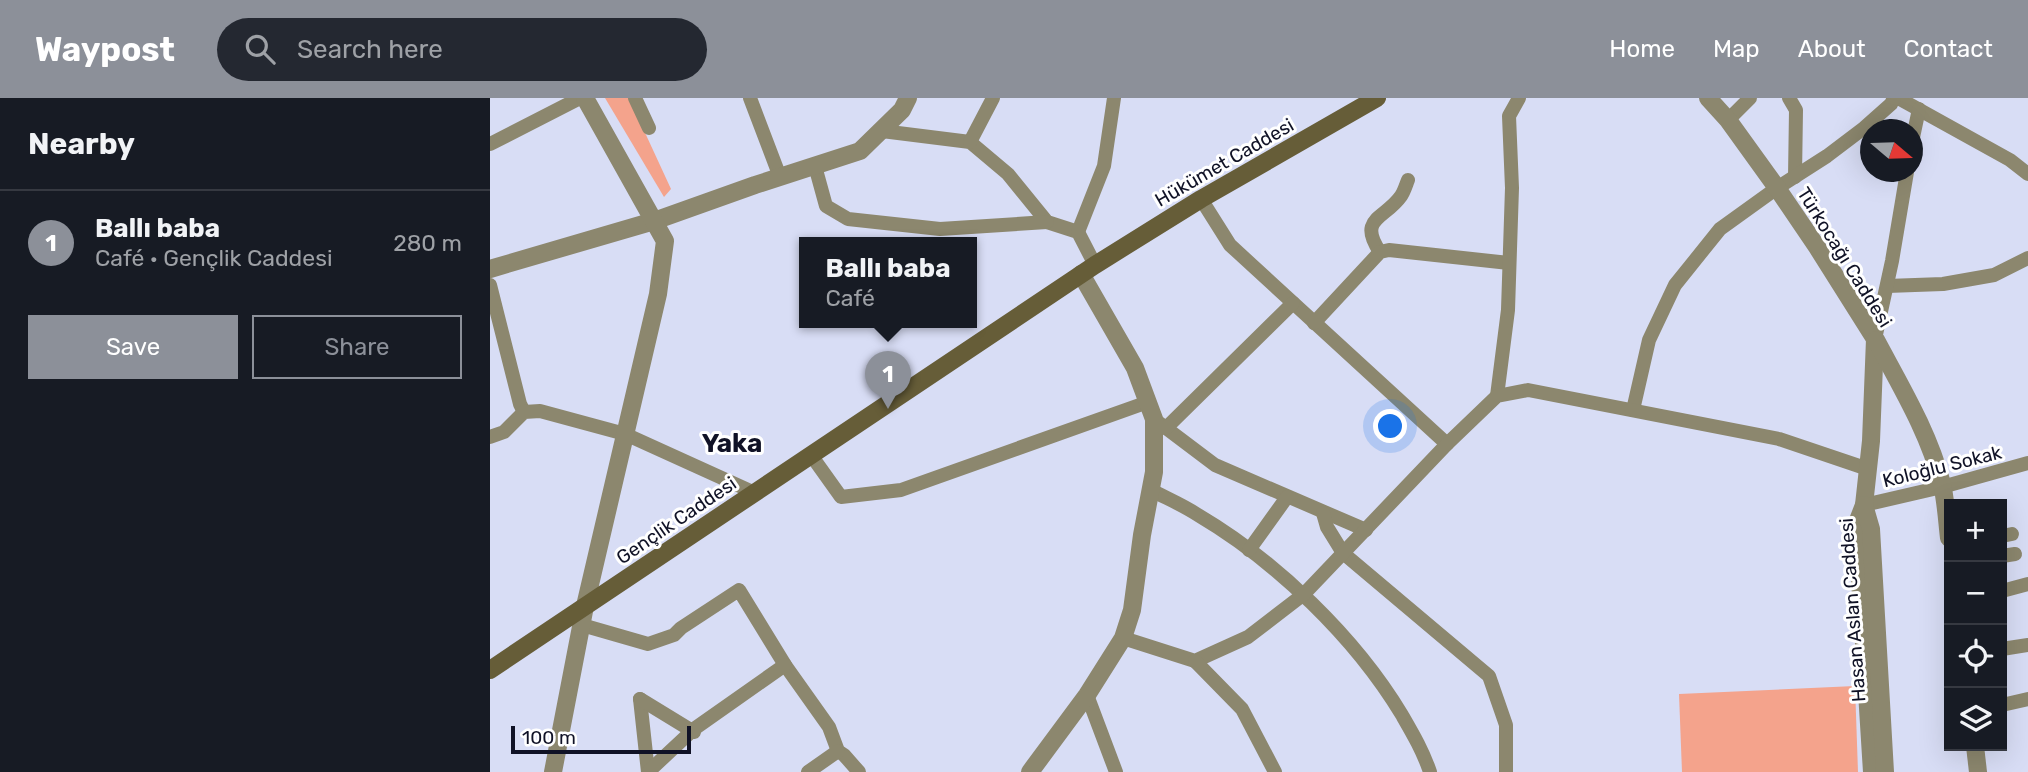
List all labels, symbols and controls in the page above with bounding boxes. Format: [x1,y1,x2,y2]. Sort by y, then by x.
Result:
search box [217,18,707,81]
text: Waypost [35,30,175,69]
icon: search [241,30,279,68]
text: Search here [297,34,443,65]
text: Home [1609,35,1675,63]
text: Map [1713,35,1760,63]
text: About [1798,35,1866,63]
text: Contact [1904,35,1993,63]
street label: Hükümet Caddesi [1151,113,1298,212]
north arrow [1860,119,1923,182]
text: Nearby [28,126,135,162]
street label: Türkocağı Caddesi [1792,183,1897,331]
text: Ballı baba [95,213,220,244]
text: 1 [45,229,57,257]
text: 280 m [393,229,462,257]
popup [799,237,977,328]
text: Café · Gençlik Caddesi [95,244,332,272]
text: Ballı baba [826,253,950,284]
text: Café [826,284,875,312]
button: Save [28,315,238,379]
button: Share [252,315,462,379]
pin: 1 [865,351,911,409]
your location [1373,409,1407,443]
district label: Yaka [702,428,762,459]
street label: Koloğlu Sokak [1880,441,2004,492]
street label: Gençlik Caddesi [612,472,741,569]
map controls [1944,499,2007,751]
button: + [1944,499,2007,562]
street label: Hasan Aslan Caddesi [1835,517,1870,703]
button: − [1944,562,2007,625]
button: locate [1944,625,2007,688]
button: layers [1944,688,2007,751]
scale bar [511,723,691,755]
text: 100 m [522,726,576,749]

